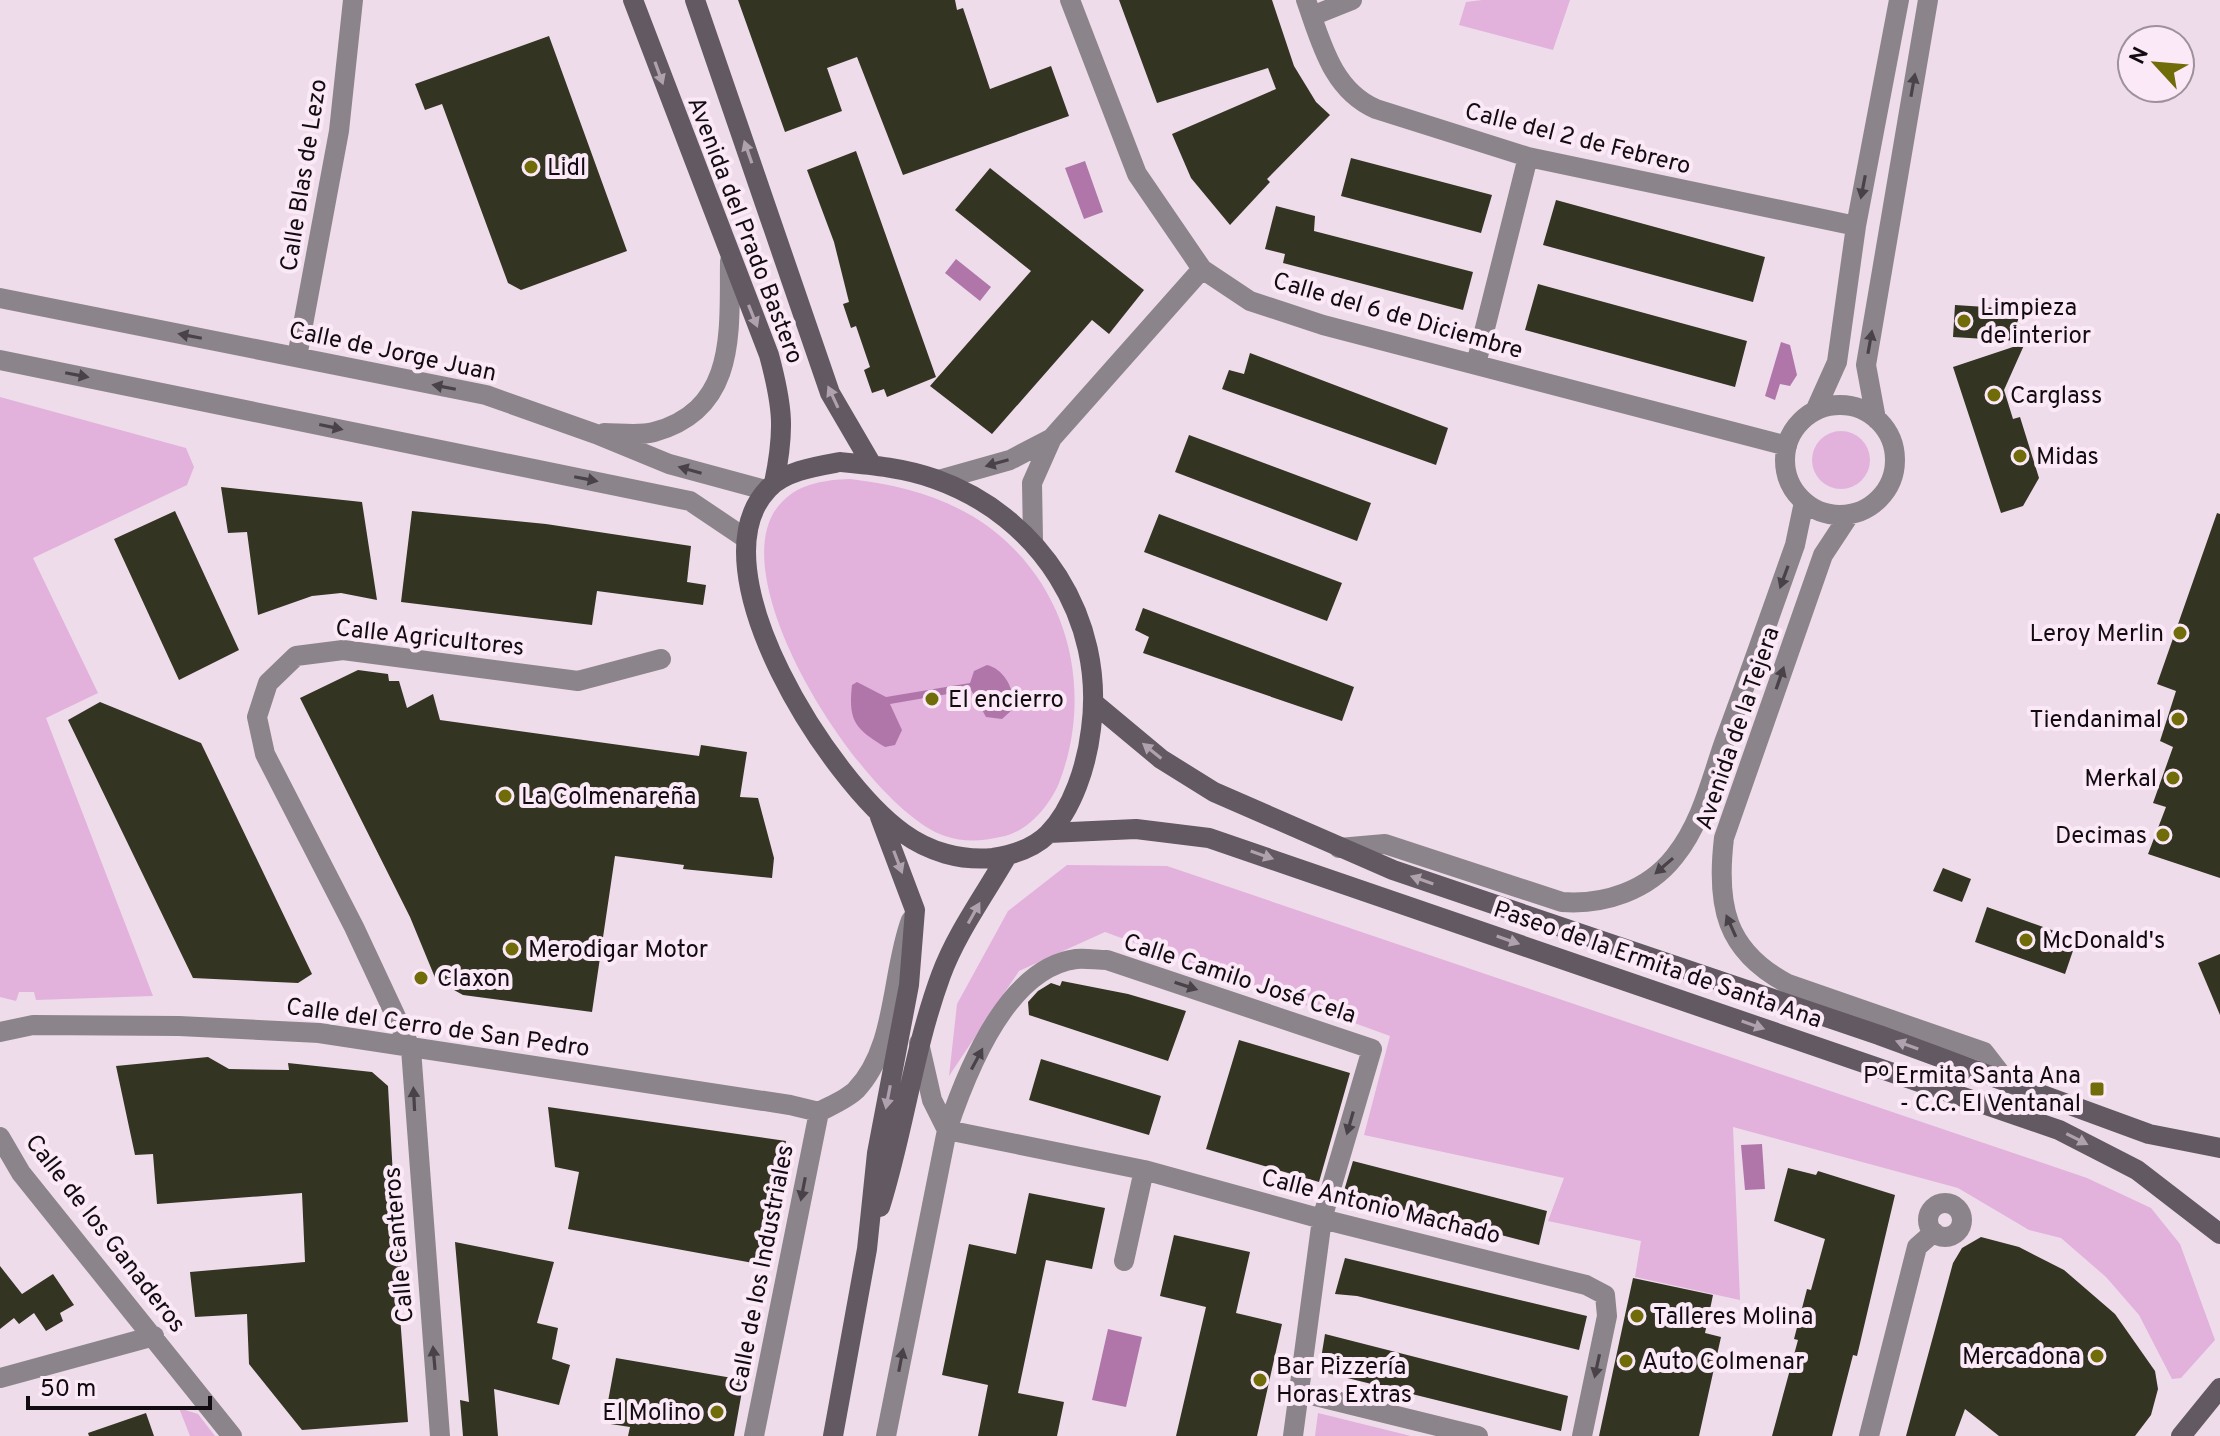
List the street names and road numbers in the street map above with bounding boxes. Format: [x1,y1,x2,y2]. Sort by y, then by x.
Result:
street label: Calle Blas de Lezo [275,77,335,274]
street label: Avenida del Prado Bastero [679,93,809,368]
street label: Calle del 2 de Febrero [1461,97,1694,183]
street label: Calle del 6 de Diciembre [1269,267,1526,367]
street label: Calle de Jorge Juan [286,316,499,390]
street label: Calle Agricultores [334,614,526,664]
street label: Avenida de la Tejera [1690,623,1788,834]
street label: Paseo de la Ermita de Santa Ana [1489,895,1826,1036]
street label: Calle Camilo José Cela [1119,928,1359,1032]
street label: Calle del Cerro de San Pedro [284,993,591,1065]
street label: Calle de los Ganaderos [18,1129,191,1339]
street label: Calle de los Industriales [724,1143,802,1396]
street label: Calle Antonio Machado [1258,1164,1503,1252]
street label: Calle Canteros [378,1166,422,1324]

